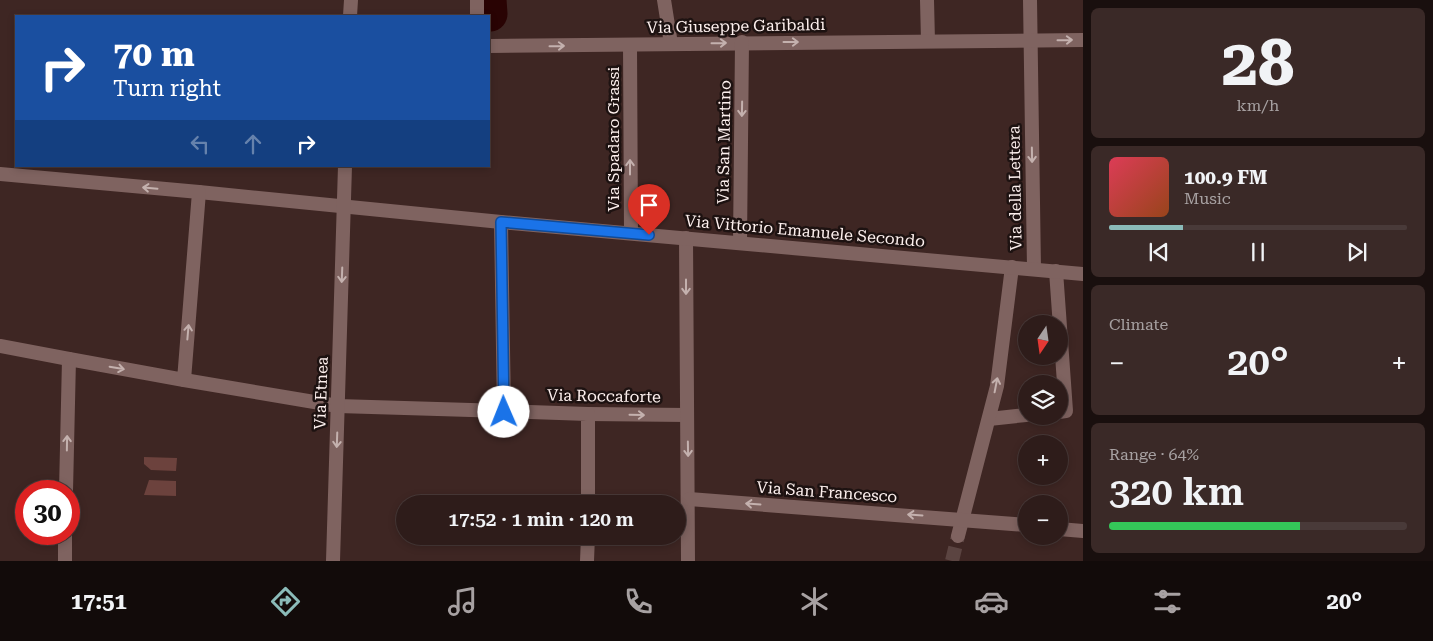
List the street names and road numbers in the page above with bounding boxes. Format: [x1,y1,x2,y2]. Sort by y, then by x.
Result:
street label: Via Giuseppe Garibaldi [646,15,826,37]
street label: Via Spadaro Grassi [604,67,623,211]
street label: Via San Martino [713,80,735,204]
street label: Via della Lettera [1004,125,1026,251]
street label: Via Vittorio Emanuele Secondo [684,211,926,251]
street label: Via Etnea [310,356,332,430]
street label: Via Roccaforte [547,386,661,406]
street label: Via San Francesco [756,478,898,506]

